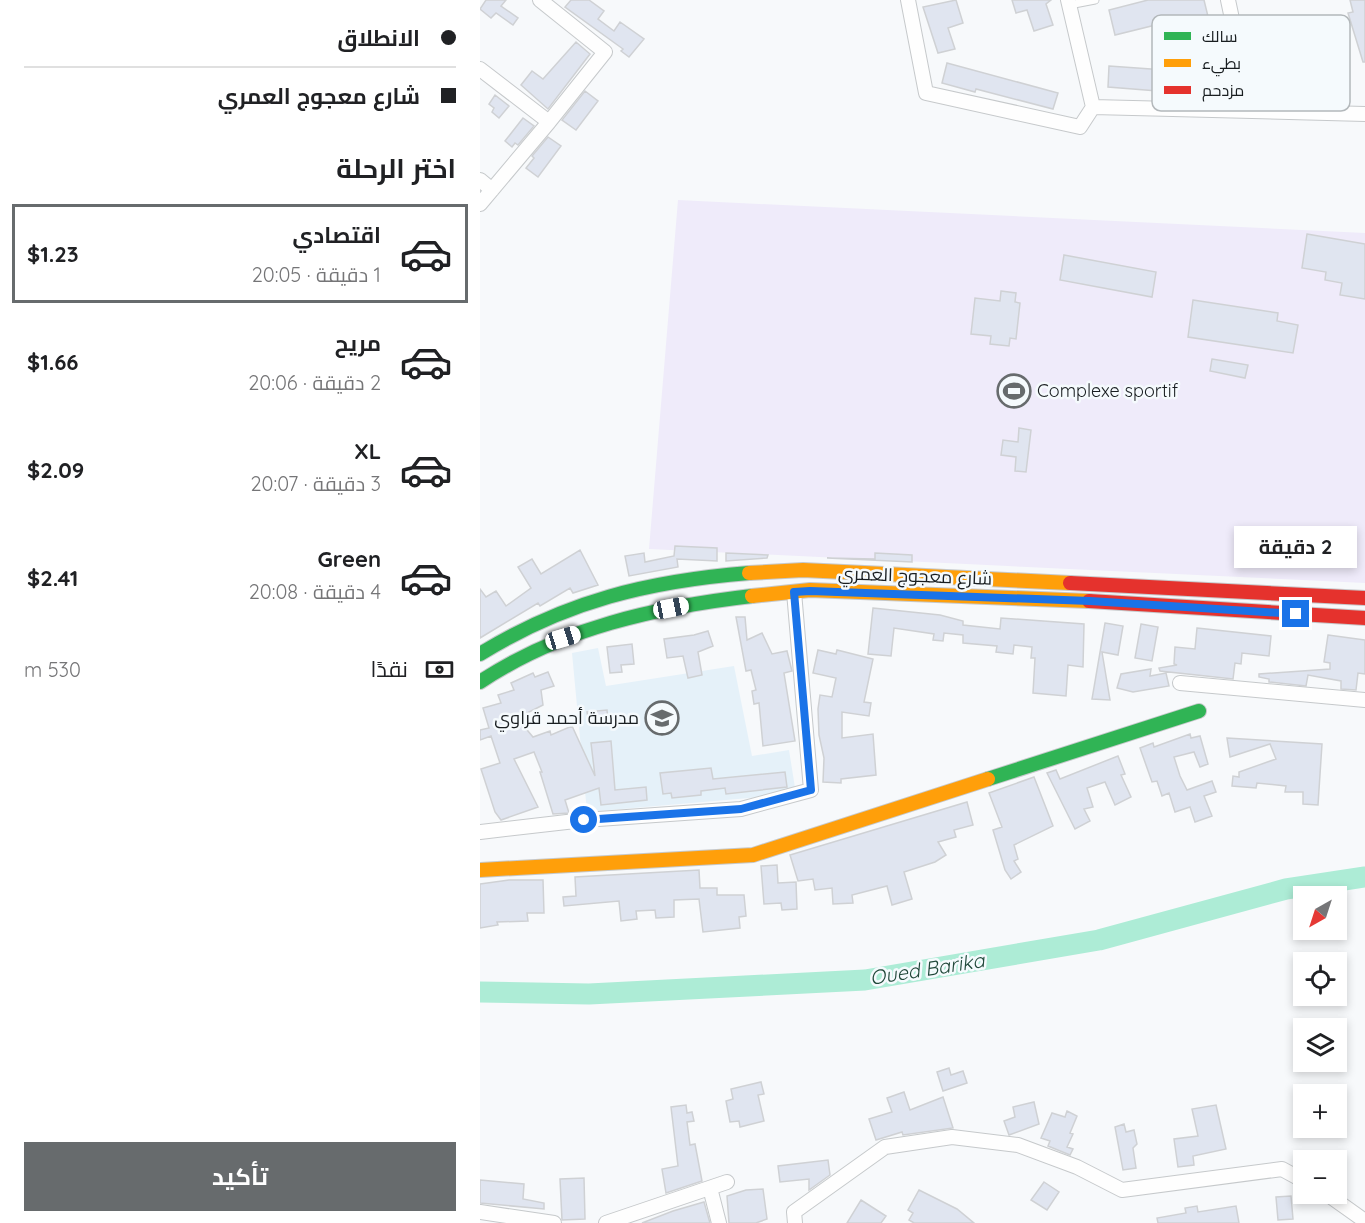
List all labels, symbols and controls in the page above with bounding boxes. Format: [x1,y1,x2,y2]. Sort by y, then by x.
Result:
legend [1152,15,1350,111]
text: الانطلاق [337,24,420,52]
text: سالك [1202,26,1237,46]
text: بطيء [1202,53,1241,77]
text: مزدحم [1202,80,1244,102]
text: شارع معجوج العمري [218,82,420,110]
text: اختر الرحلة [336,151,456,185]
text: اقتصادي [292,221,381,249]
icon: car [399,227,453,281]
text: $1.23 [27,240,79,268]
text: 1 دقيقة · 20:05 [252,262,381,287]
text: مريح [335,329,381,357]
icon: car [399,335,453,389]
text: $1.66 [27,348,79,376]
text: 2 دقيقة · 20:06 [248,370,381,395]
sports icon: Complexe sportif [996,373,1032,409]
place label: Complexe sportif [1037,379,1179,402]
text: XL [354,437,381,465]
icon: car [399,443,453,497]
text: $2.09 [27,456,84,484]
text: 3 دقيقة · 20:07 [250,471,381,496]
callout: 2 دقيقة [1234,527,1358,569]
text: 2 دقيقة [1259,534,1332,559]
text: Green [318,545,381,573]
icon: car [399,551,453,605]
street label: شارع معجوج العمري [837,561,993,593]
text: $2.41 [27,564,78,592]
text: 4 دقيقة · 20:08 [249,579,381,604]
car [652,596,690,620]
route end [1282,600,1309,627]
car [543,624,583,652]
icon: cash [423,653,456,686]
text: نقدًا [370,655,408,683]
text: 530 m [24,657,81,682]
school or university icon: مدرسة أحمد قراوي [644,700,680,736]
place label: مدرسة أحمد قراوي [494,706,639,732]
route start [570,806,597,833]
north arrow [1293,886,1347,940]
map controls [1293,886,1347,1204]
water label: Oued Barika [868,947,988,990]
button: locate [1293,952,1347,1006]
button: layers [1293,1018,1347,1072]
button: + [1293,1084,1347,1138]
button: تأكيد [24,1142,456,1211]
button: − [1293,1150,1347,1204]

